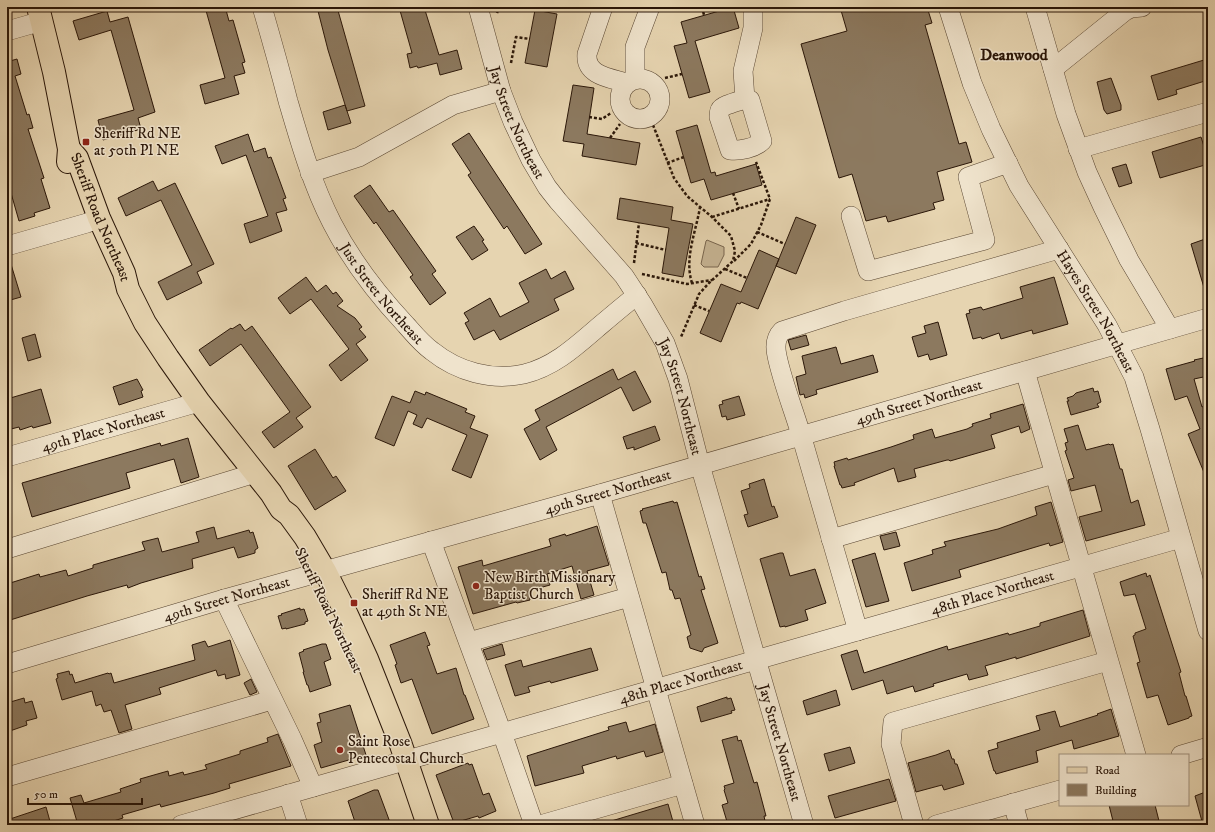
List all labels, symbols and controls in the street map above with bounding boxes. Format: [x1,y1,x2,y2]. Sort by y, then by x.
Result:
district label: Deanwood [980,45,1049,65]
street label: Jay Street Northeast [484,62,549,183]
place label: Sheriff Rd NE at 50th Pl NE [94,124,181,160]
marker: Sheriff Rd NE at 50th Pl NE [81,137,91,147]
street label: Sheriff Road Northeast [66,149,135,284]
street label: Just Street Northeast [334,238,428,349]
street label: Hayes Street Northeast [1052,247,1139,376]
street label: Jay Street Northeast [653,333,706,457]
street label: 49th Street Northeast [854,375,985,429]
street label: 49th Place Northeast [39,403,167,457]
street label: 49th Street Northeast [542,465,674,519]
street label: Sheriff Road Northeast [290,544,367,676]
street label: 48th Place Northeast [929,566,1056,619]
place label: New Birth Missionary Baptist Church [484,568,616,604]
street label: 49th Street Northeast [161,572,292,627]
marker: New Birth Missionary Baptist Church [471,581,481,591]
place label: Sheriff Rd NE at 49th St NE [362,585,449,621]
marker: Sheriff Rd NE at 49th St NE [349,598,359,608]
street label: 48th Place Northeast [617,655,745,709]
street label: Jay Street Northeast [753,680,806,804]
place label: Saint Rose Pentecostal Church [348,732,464,768]
marker: Saint Rose Pentecostal Church [335,745,345,755]
legend [1059,754,1189,806]
text: Road [1095,763,1120,778]
scale bar [28,780,142,806]
text: Building [1095,783,1136,798]
text: 50 m [34,787,58,802]

